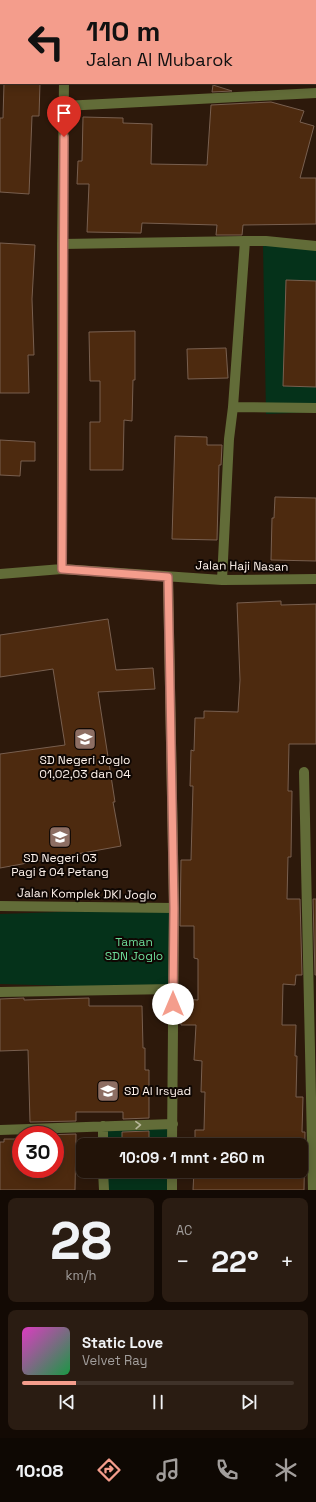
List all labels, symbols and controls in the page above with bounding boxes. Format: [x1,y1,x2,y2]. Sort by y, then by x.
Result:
text: 110 m [86,13,160,49]
icon: left [20,16,72,68]
text: Jalan Al Mubarok [86,48,233,71]
pin [47,96,81,137]
icon: arrive [53,102,75,124]
street label: Jalan Haji Nasan [195,557,289,575]
school or university icon: SD Negeri Joglo 01,02,03 dan 04 [72,726,98,752]
place label: SD Negeri Joglo 01,02,03 dan 04 [39,752,131,782]
school or university icon: SD Negeri 03 Pagi & 04 Petang [47,824,73,850]
place label: SD Negeri 03 Pagi & 04 Petang [11,850,109,880]
street label: Jalan Komplek DKI Joglo [17,885,157,903]
park label: Taman SDN Joglo [105,934,163,964]
position arrow [152,983,194,1025]
school or university icon: SD Al Irsyad [95,1078,121,1104]
place label: SD Al Irsyad [124,1083,191,1099]
one-way arrow [135,1121,141,1129]
speed limit sign: 30 [12,1126,64,1178]
text: 10:09 · 1 mnt · 260 m [119,1148,265,1167]
text: 28 [50,1208,112,1274]
text: AC [176,1222,192,1239]
text: 22° [211,1242,259,1281]
text: − [176,1247,190,1275]
text: + [280,1247,294,1275]
text: km/h [66,1267,96,1284]
text: Static Love [82,1333,163,1352]
text: Velvet Ray [82,1352,147,1369]
icon: previous [56,1391,78,1413]
icon: pause [147,1391,169,1413]
icon: next [238,1391,260,1413]
icon: directions [95,1456,123,1484]
icon: music [154,1456,182,1484]
icon: phone [213,1456,241,1484]
icon: climate [272,1456,300,1484]
text: 10:08 [16,1459,63,1482]

